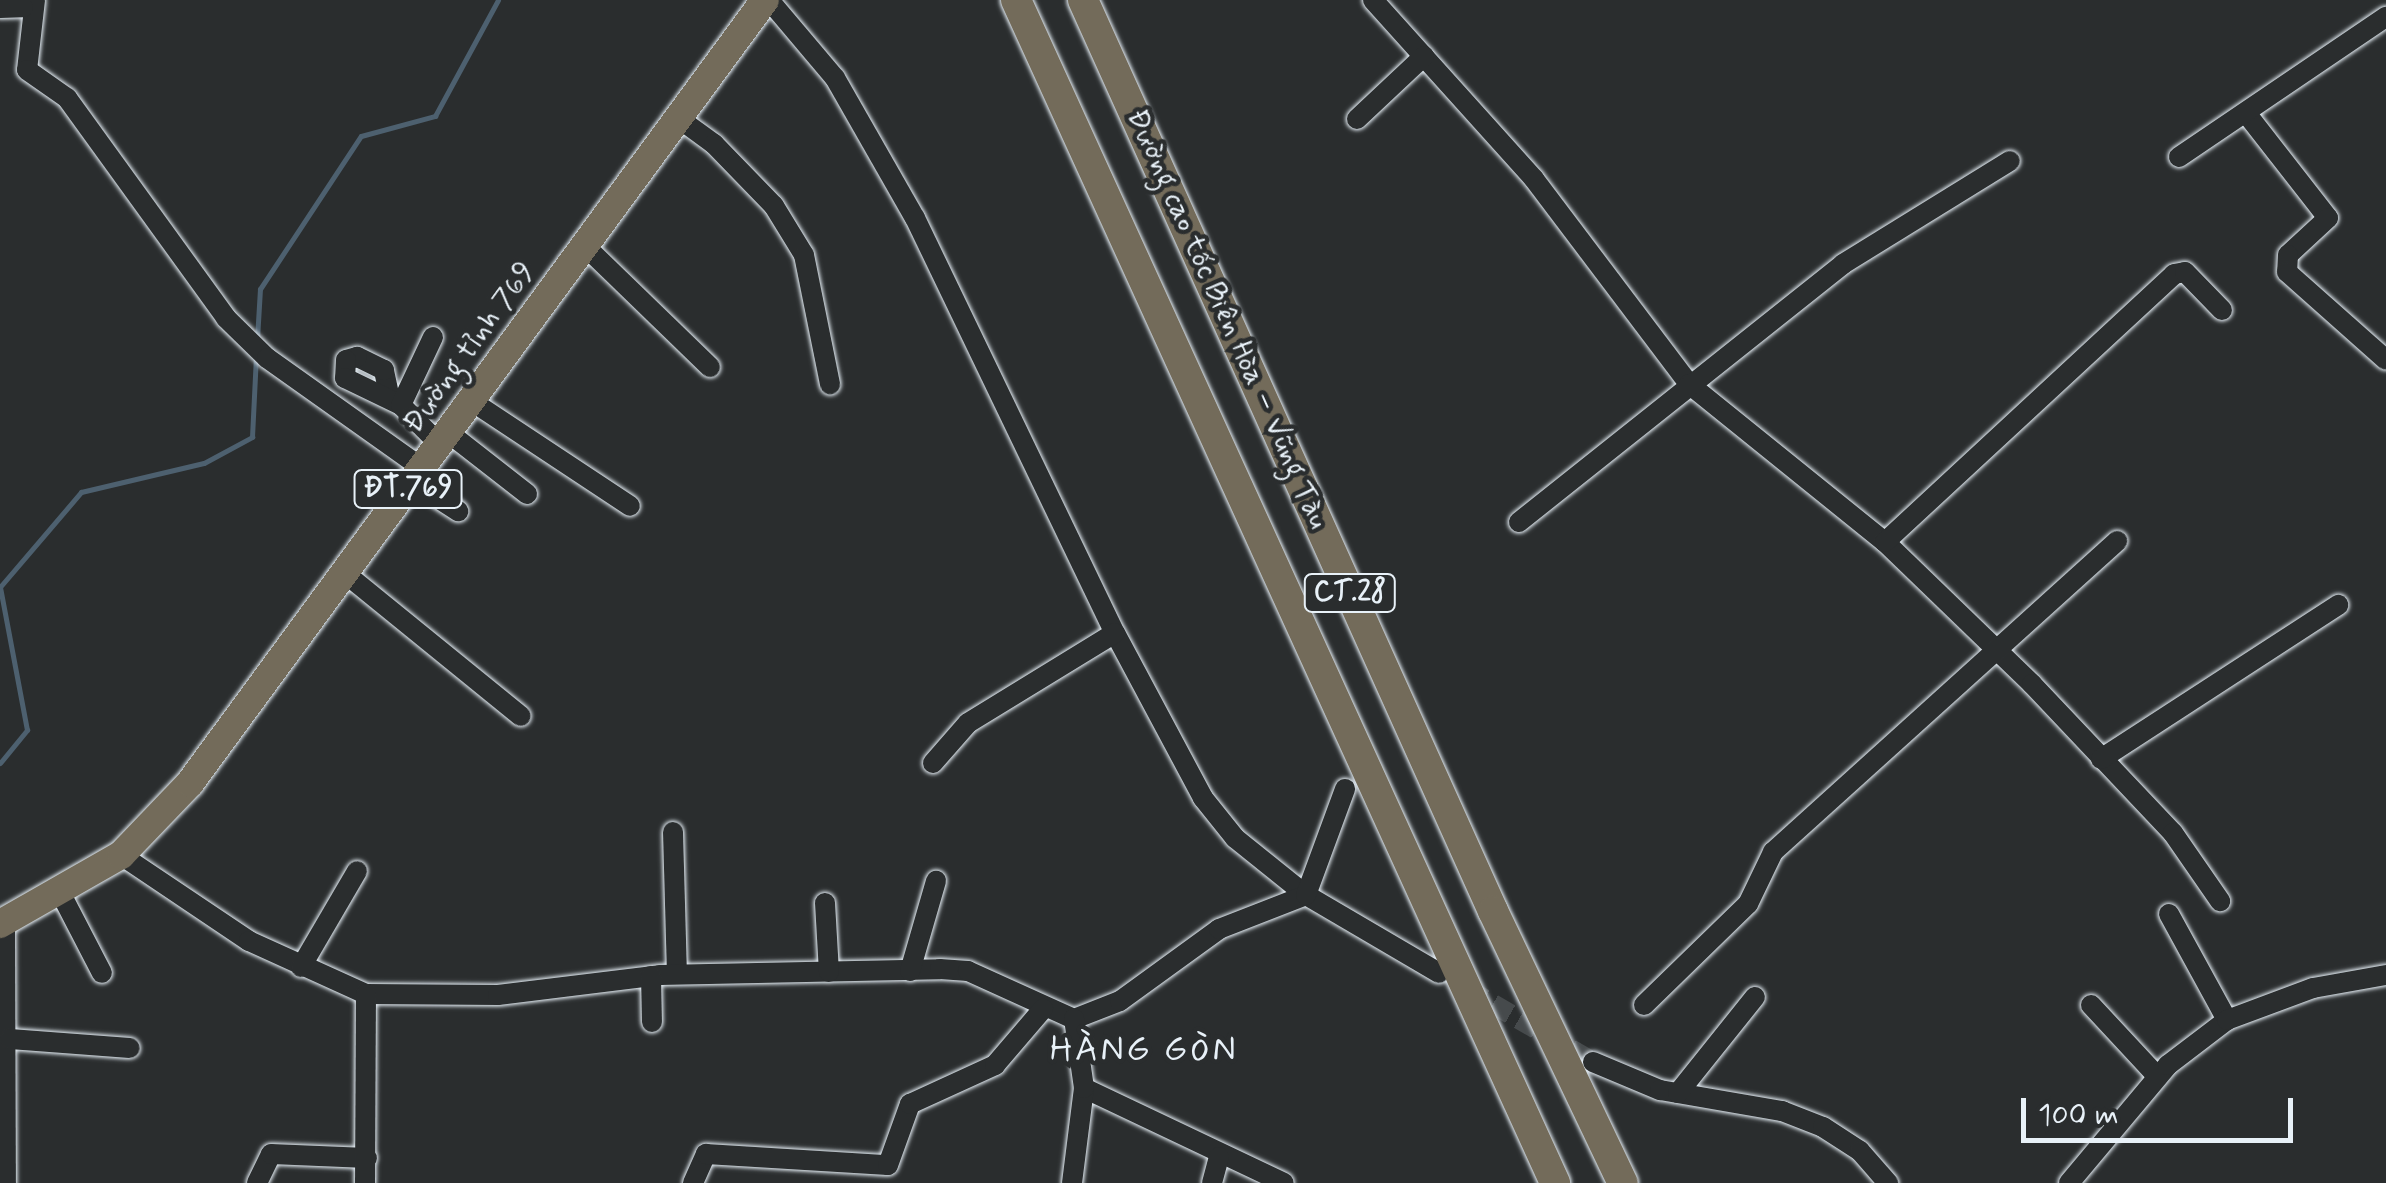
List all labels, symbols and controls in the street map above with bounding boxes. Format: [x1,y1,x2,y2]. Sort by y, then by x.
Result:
street label: Đường cao tốc Biên Hòa – Vũng Tàu [1118,103,1336,535]
street label: Đường tỉnh 769 [395,254,545,442]
road number: ĐT.769 [353,466,463,512]
road number: CT.28 [1302,570,1398,616]
district label: HÀNG GÒN [1050,1029,1238,1071]
scale bar [2026,1078,2298,1140]
text: 100 m [2038,1096,2119,1135]

